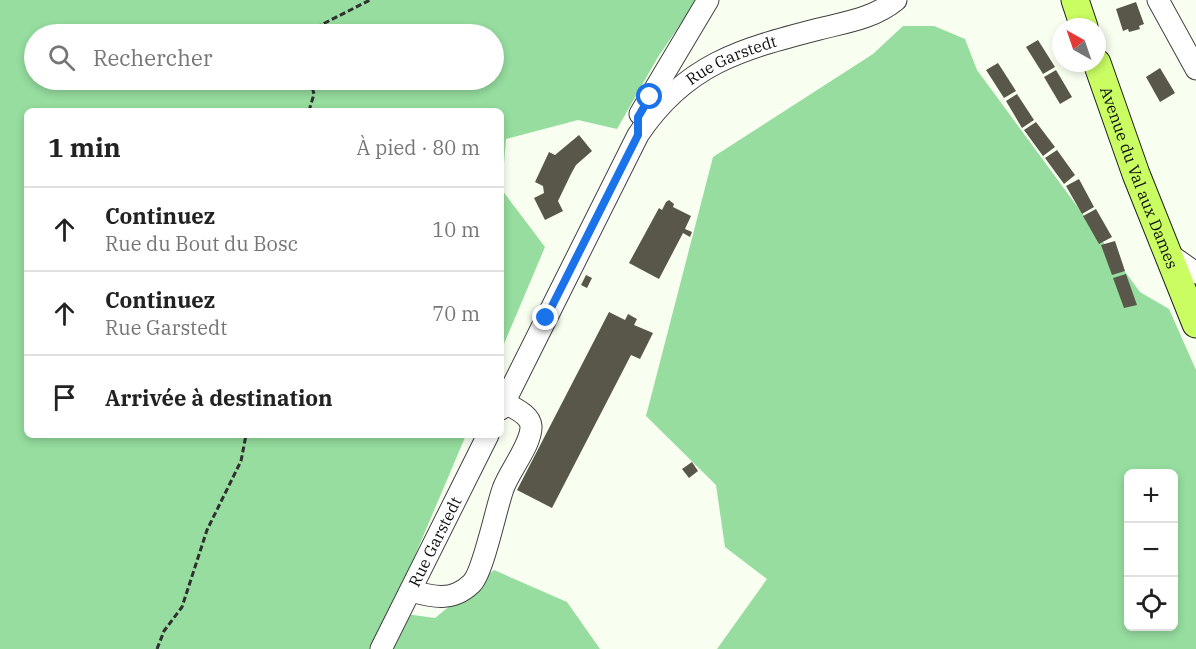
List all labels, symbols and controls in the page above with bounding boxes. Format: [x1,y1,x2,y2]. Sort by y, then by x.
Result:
north arrow [1052,18,1106,72]
search box [24,24,504,90]
street label: Rue Garstedt [682,31,779,89]
icon: search [45,41,78,74]
text: Rechercher [93,43,212,72]
route start [636,83,662,109]
street label: Avenue du Val aux Dames [1096,84,1183,271]
text: 1 min [48,130,121,164]
text: À pied · 80 m [357,134,480,161]
text: Continuez [105,201,215,230]
icon: ahead [48,213,81,246]
text: 10 m [432,216,480,243]
text: Rue du Bout du Bosc [105,230,298,257]
text: Continuez [105,285,215,314]
icon: ahead [48,297,81,330]
text: 70 m [432,300,480,327]
route end [532,304,558,330]
text: Rue Garstedt [105,314,227,341]
icon: arrive [48,381,81,414]
text: Arrivée à destination [105,383,333,412]
map controls [1124,469,1178,631]
button: + [1124,469,1178,523]
street label: Rue Garstedt [404,493,466,590]
button: − [1124,523,1178,577]
button: locate [1124,577,1178,631]

